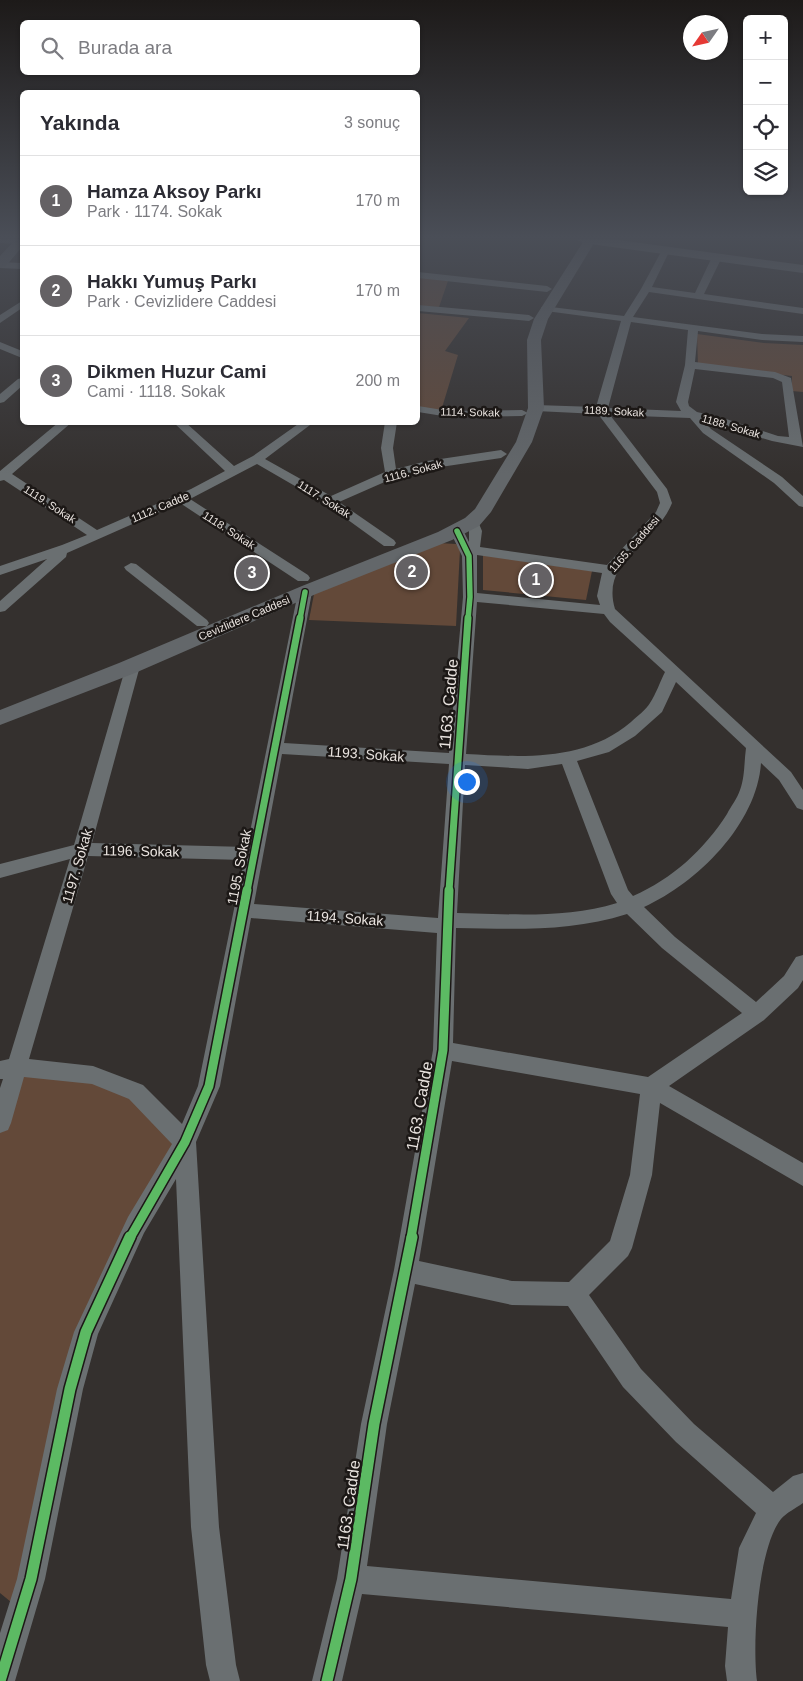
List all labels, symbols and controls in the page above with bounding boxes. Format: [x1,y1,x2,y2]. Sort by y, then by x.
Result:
north arrow [683,15,728,60]
map controls [743,15,788,195]
button: + [743,15,788,60]
search box [20,20,420,75]
icon: search [38,34,66,62]
text: Burada ara [78,37,172,58]
button: − [743,60,788,105]
button: locate [743,105,788,150]
text: Yakında [40,111,119,134]
text: 3 sonuç [344,114,400,131]
button: layers [743,150,788,195]
text: Hamza Aksoy Parkı [87,181,262,202]
text: 1 [52,192,60,209]
text: 170 m [356,192,400,209]
text: Park · 1174. Sokak [87,203,222,220]
text: Hakkı Yumuş Parkı [87,271,257,292]
text: 2 [52,282,60,299]
text: 170 m [356,282,400,299]
text: Park · Cevizlidere Caddesi [87,293,276,310]
text: Dikmen Huzur Cami [87,361,266,382]
text: 3 [52,372,60,389]
text: 200 m [356,372,400,389]
text: Cami · 1118. Sokak [87,383,225,400]
street label: 1189. Sokak [584,403,645,419]
street label: 1114. Sokak [440,405,500,419]
street label: 1188. Sokak [700,412,762,440]
street label: 1116. Sokak [383,457,444,484]
street label: 1117. Sokak [296,478,353,520]
street label: 1119. Sokak [22,483,79,526]
street label: 1112. Cadde [129,489,191,525]
street label: 1118. Sokak [201,509,258,552]
street label: 1165. Caddesi [606,514,662,574]
pin: 2 [396,553,428,591]
pin: 3 [236,554,268,592]
pin: 1 [520,561,552,599]
street label: Cevizlidere Caddesi [197,593,291,643]
street label: 1163. Cadde [436,658,461,750]
street label: 1193. Sokak [327,743,406,765]
your location [454,769,480,795]
street label: 1197. Sokak [59,826,96,905]
street label: 1195. Sokak [224,827,254,906]
street label: 1196. Sokak [102,842,181,860]
street label: 1194. Sokak [306,907,385,929]
street label: 1163. Cadde [403,1060,436,1152]
street label: 1163. Cadde [334,1459,363,1551]

